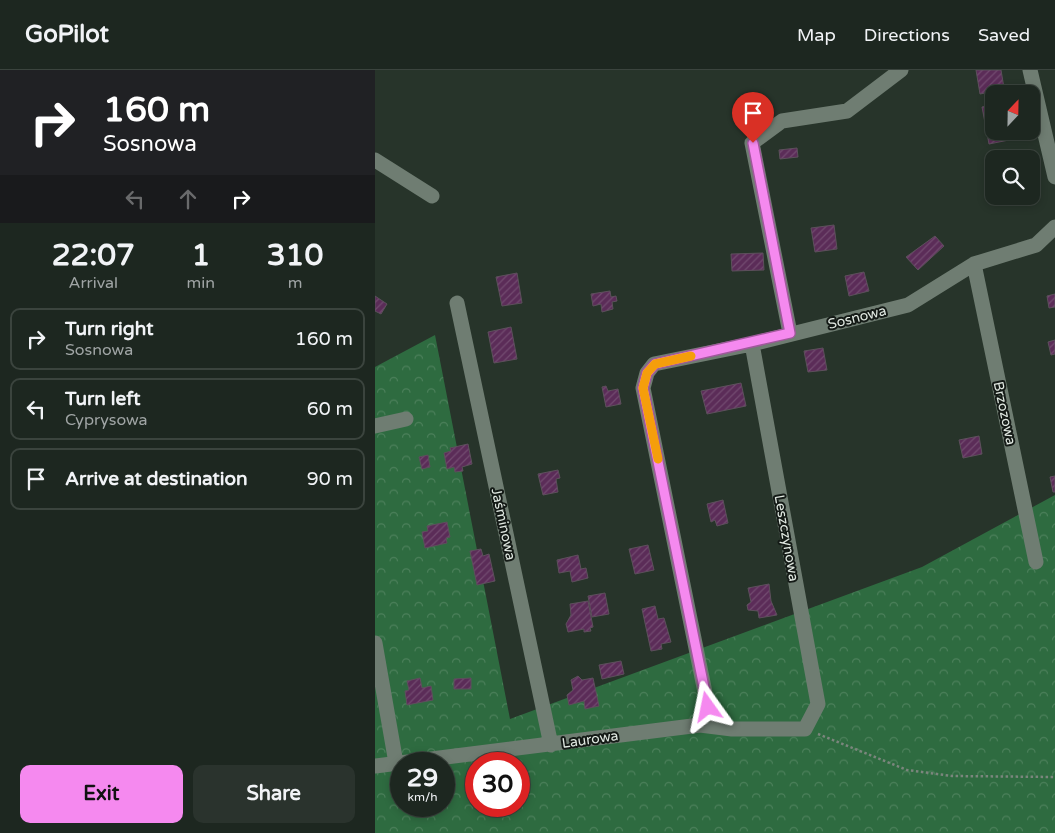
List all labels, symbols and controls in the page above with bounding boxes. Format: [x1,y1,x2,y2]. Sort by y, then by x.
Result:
text: GoPilot [25,20,109,49]
text: Map [797,24,836,46]
text: Directions [864,24,950,46]
text: Saved [978,24,1030,46]
north arrow [985,85,1040,140]
map controls [985,85,1040,205]
text: 160 m [103,89,210,131]
icon: right [20,90,85,155]
pin [732,92,774,143]
icon: arrive [739,99,767,127]
text: Sosnowa [103,131,197,157]
button: search [985,150,1040,205]
icon: left [121,185,149,213]
icon: ahead [174,185,202,213]
icon: right [227,185,255,213]
text: 22:07 [52,237,135,274]
text: 1 [191,237,210,274]
text: 310 [267,237,323,274]
text: Arrival [69,273,118,293]
text: min [187,273,215,293]
text: m [288,273,302,293]
street label: Sosnowa [826,302,888,333]
text: Turn right [65,318,153,340]
icon: right [22,325,50,353]
text: 160 m [295,328,353,350]
text: Sosnowa [65,340,133,360]
street label: Brzozowa [989,380,1020,447]
text: Turn left [65,388,141,410]
icon: left [22,395,50,423]
text: 60 m [307,398,353,420]
text: Cyprysowa [65,410,148,430]
icon: arrive [22,465,50,493]
text: Arrive at destination [65,468,248,490]
text: 90 m [307,468,353,490]
street label: Jaśminowa [488,487,519,562]
street label: Leszczynowa [771,494,802,583]
position arrow [681,680,733,732]
street label: Laurowa [561,727,619,752]
speed limit sign: 30 [465,752,530,817]
text: 29 [407,763,438,793]
button: Exit [20,765,183,823]
button: Share [193,765,355,823]
text: km/h [407,790,438,804]

